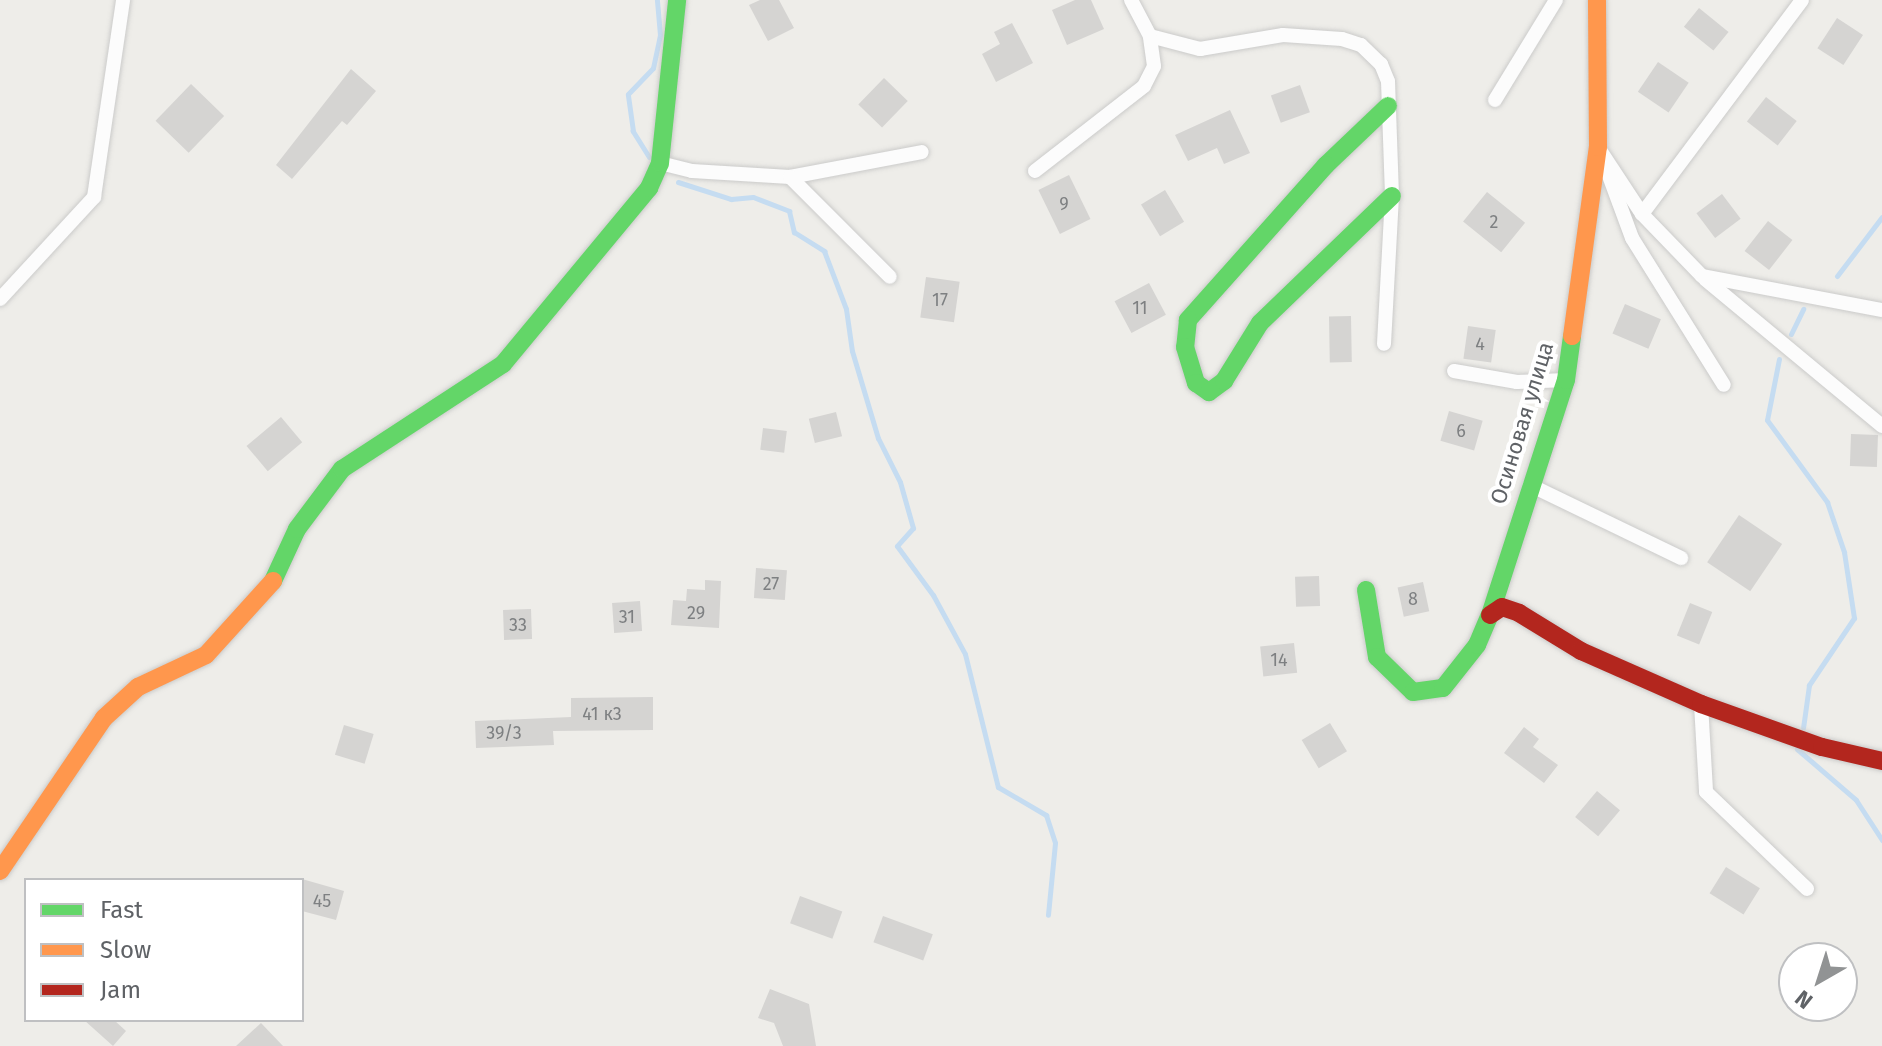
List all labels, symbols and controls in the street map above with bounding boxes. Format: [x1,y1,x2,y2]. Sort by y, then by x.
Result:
house number: 9 [1059,193,1069,215]
house number: 2 [1490,211,1498,233]
house number: 17 [932,289,948,311]
house number: 11 [1132,297,1148,319]
house number: 4 [1475,333,1485,355]
street label: Осиновая улица [1485,339,1559,507]
house number: 6 [1456,420,1466,442]
house number: 27 [763,573,779,595]
house number: 8 [1408,588,1418,610]
house number: 29 [687,602,705,624]
house number: 31 [619,606,635,628]
house number: 33 [509,614,527,636]
house number: 14 [1270,649,1288,671]
house number: 41 к3 [582,703,622,725]
house number: 39/3 [486,722,522,744]
legend [24,878,304,1022]
house number: 45 [313,890,331,912]
text: Fast [100,896,143,924]
text: Slow [100,936,151,964]
north arrow [1778,942,1858,1022]
text: Jam [100,976,141,1004]
text: N [1790,984,1818,1015]

